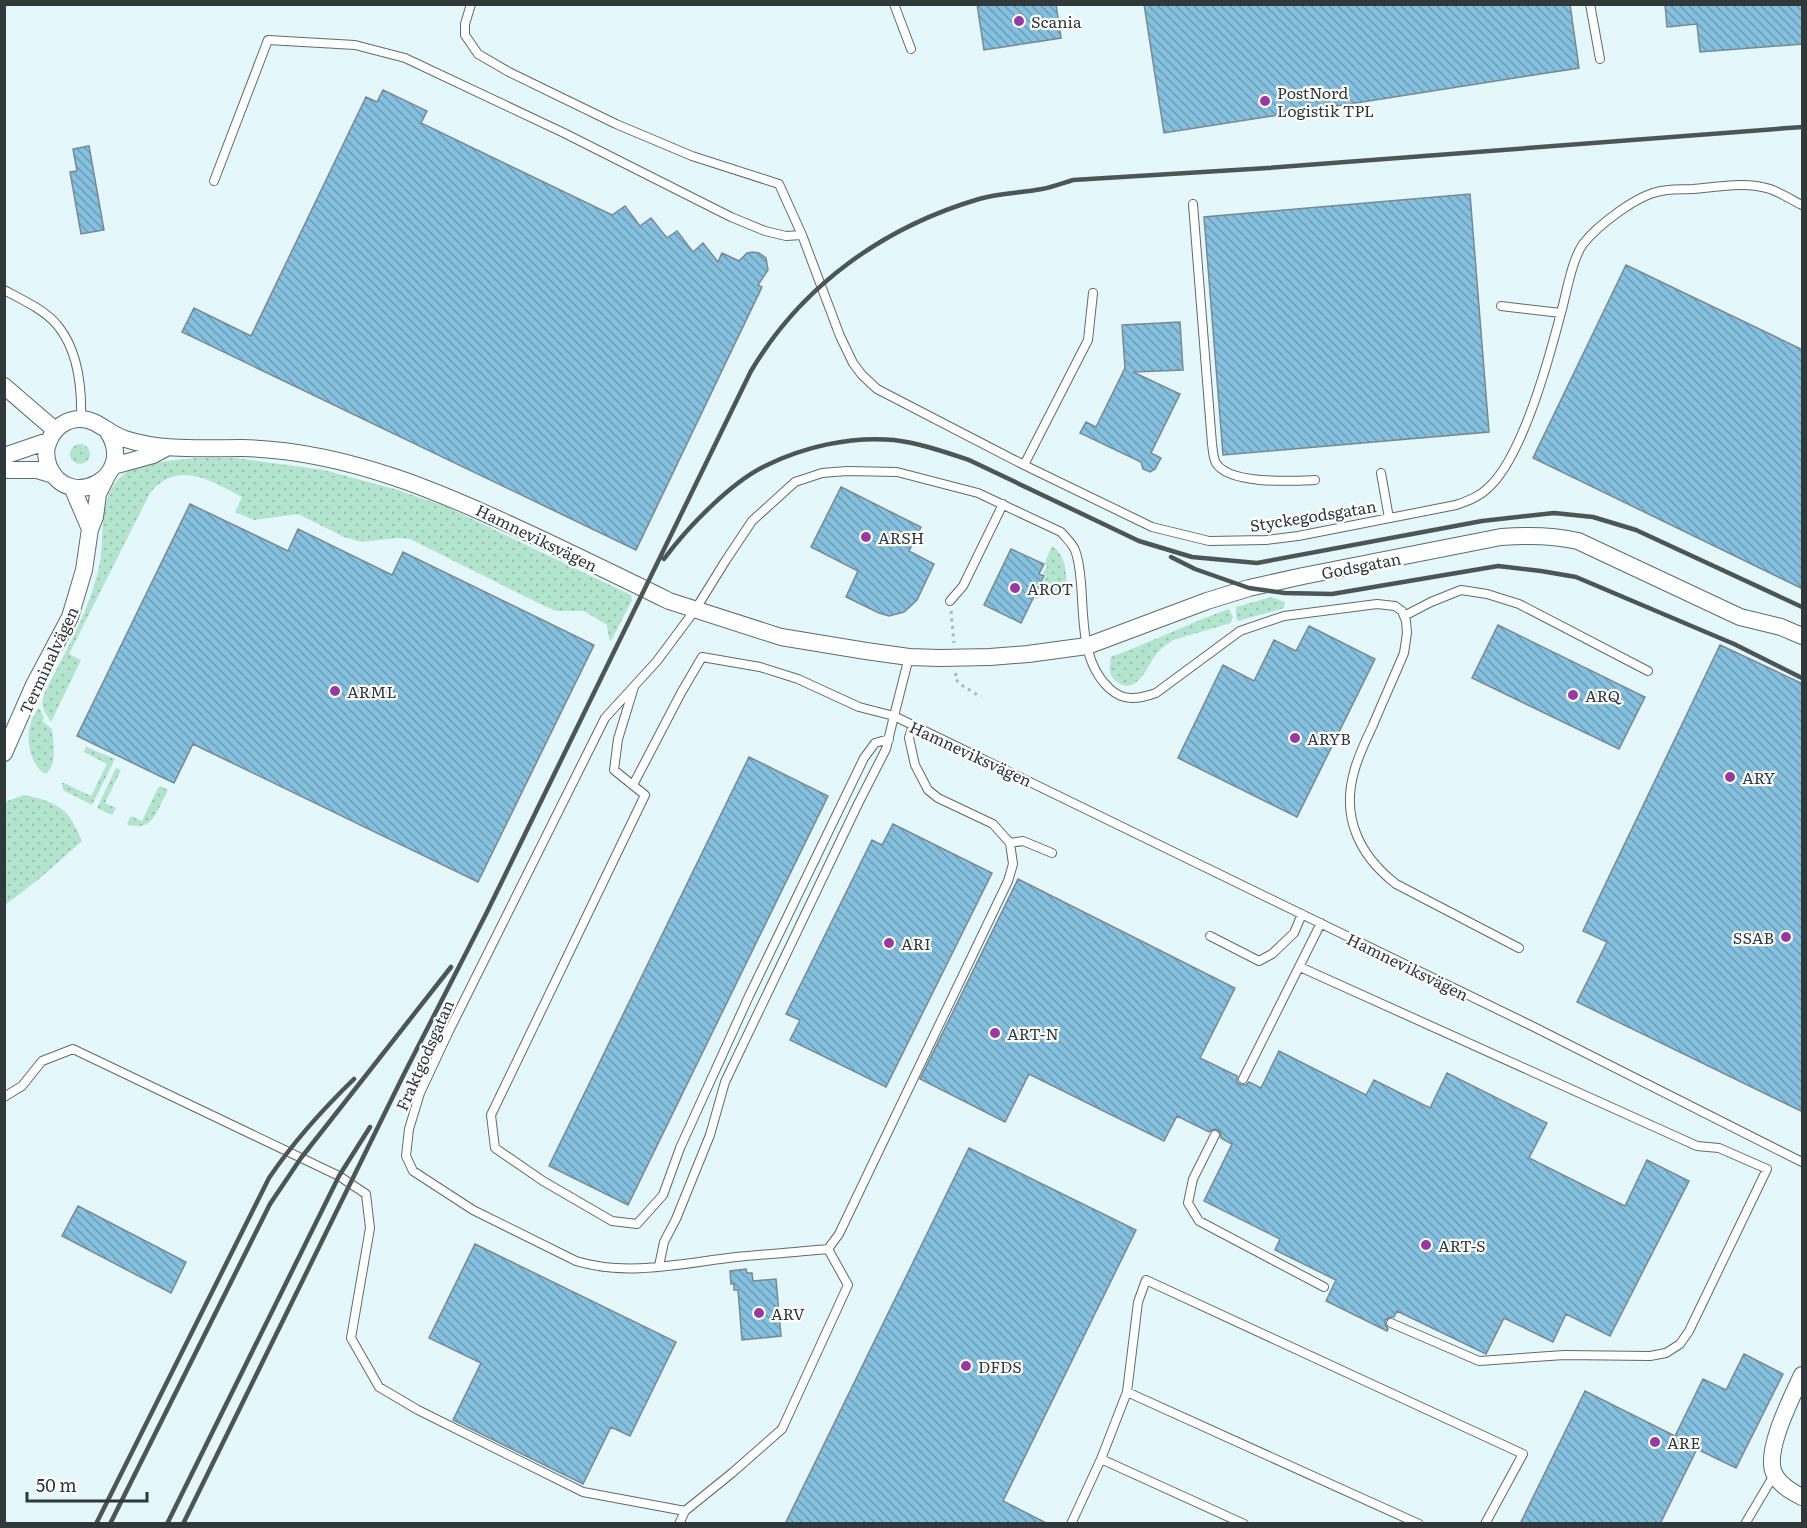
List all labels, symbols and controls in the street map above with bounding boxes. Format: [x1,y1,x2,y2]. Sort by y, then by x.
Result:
place label: Scania [1031,9,1082,33]
marker: Scania [1012,14,1026,28]
place label: PostNord Logistik TPL [1277,80,1374,122]
marker: PostNord Logistik TPL [1258,94,1272,108]
street label: Styckegodsgatan [1248,493,1378,537]
street label: Hamneviksvägen [472,497,602,577]
place label: ARSH [878,525,924,549]
marker: ARSH [859,530,873,544]
street label: Godsgatan [1319,545,1403,584]
place label: AROT [1027,576,1073,600]
marker: AROT [1008,581,1022,595]
street label: Terminalvägen [13,602,84,718]
place label: ARML [347,679,397,703]
place label: ARQ [1585,683,1623,707]
marker: ARML [328,684,342,698]
marker: ARQ [1566,688,1580,702]
street label: Hamneviksvägen [906,714,1037,792]
place label: ARYB [1307,726,1351,750]
marker: ARYB [1288,731,1302,745]
place label: ARY [1742,765,1776,789]
marker: ARY [1723,770,1737,784]
place label: SSAB [1733,925,1774,949]
street label: Hamneviksvägen [1343,926,1473,1006]
marker: SSAB [1779,930,1793,944]
place label: ARI [901,931,931,955]
marker: ARI [882,936,896,950]
street label: Fraktgodsgatan [389,995,459,1114]
place label: ART-N [1007,1021,1059,1045]
marker: ART-N [988,1026,1002,1040]
place label: ART-S [1438,1233,1486,1257]
marker: ART-S [1419,1238,1433,1252]
place label: ARV [771,1301,805,1325]
marker: ARV [752,1306,766,1320]
place label: DFDS [978,1354,1022,1378]
marker: DFDS [959,1359,973,1373]
place label: ARE [1667,1430,1701,1454]
marker: ARE [1648,1435,1662,1449]
scale bar [27,1465,147,1503]
text: 50 m [36,1471,77,1498]

